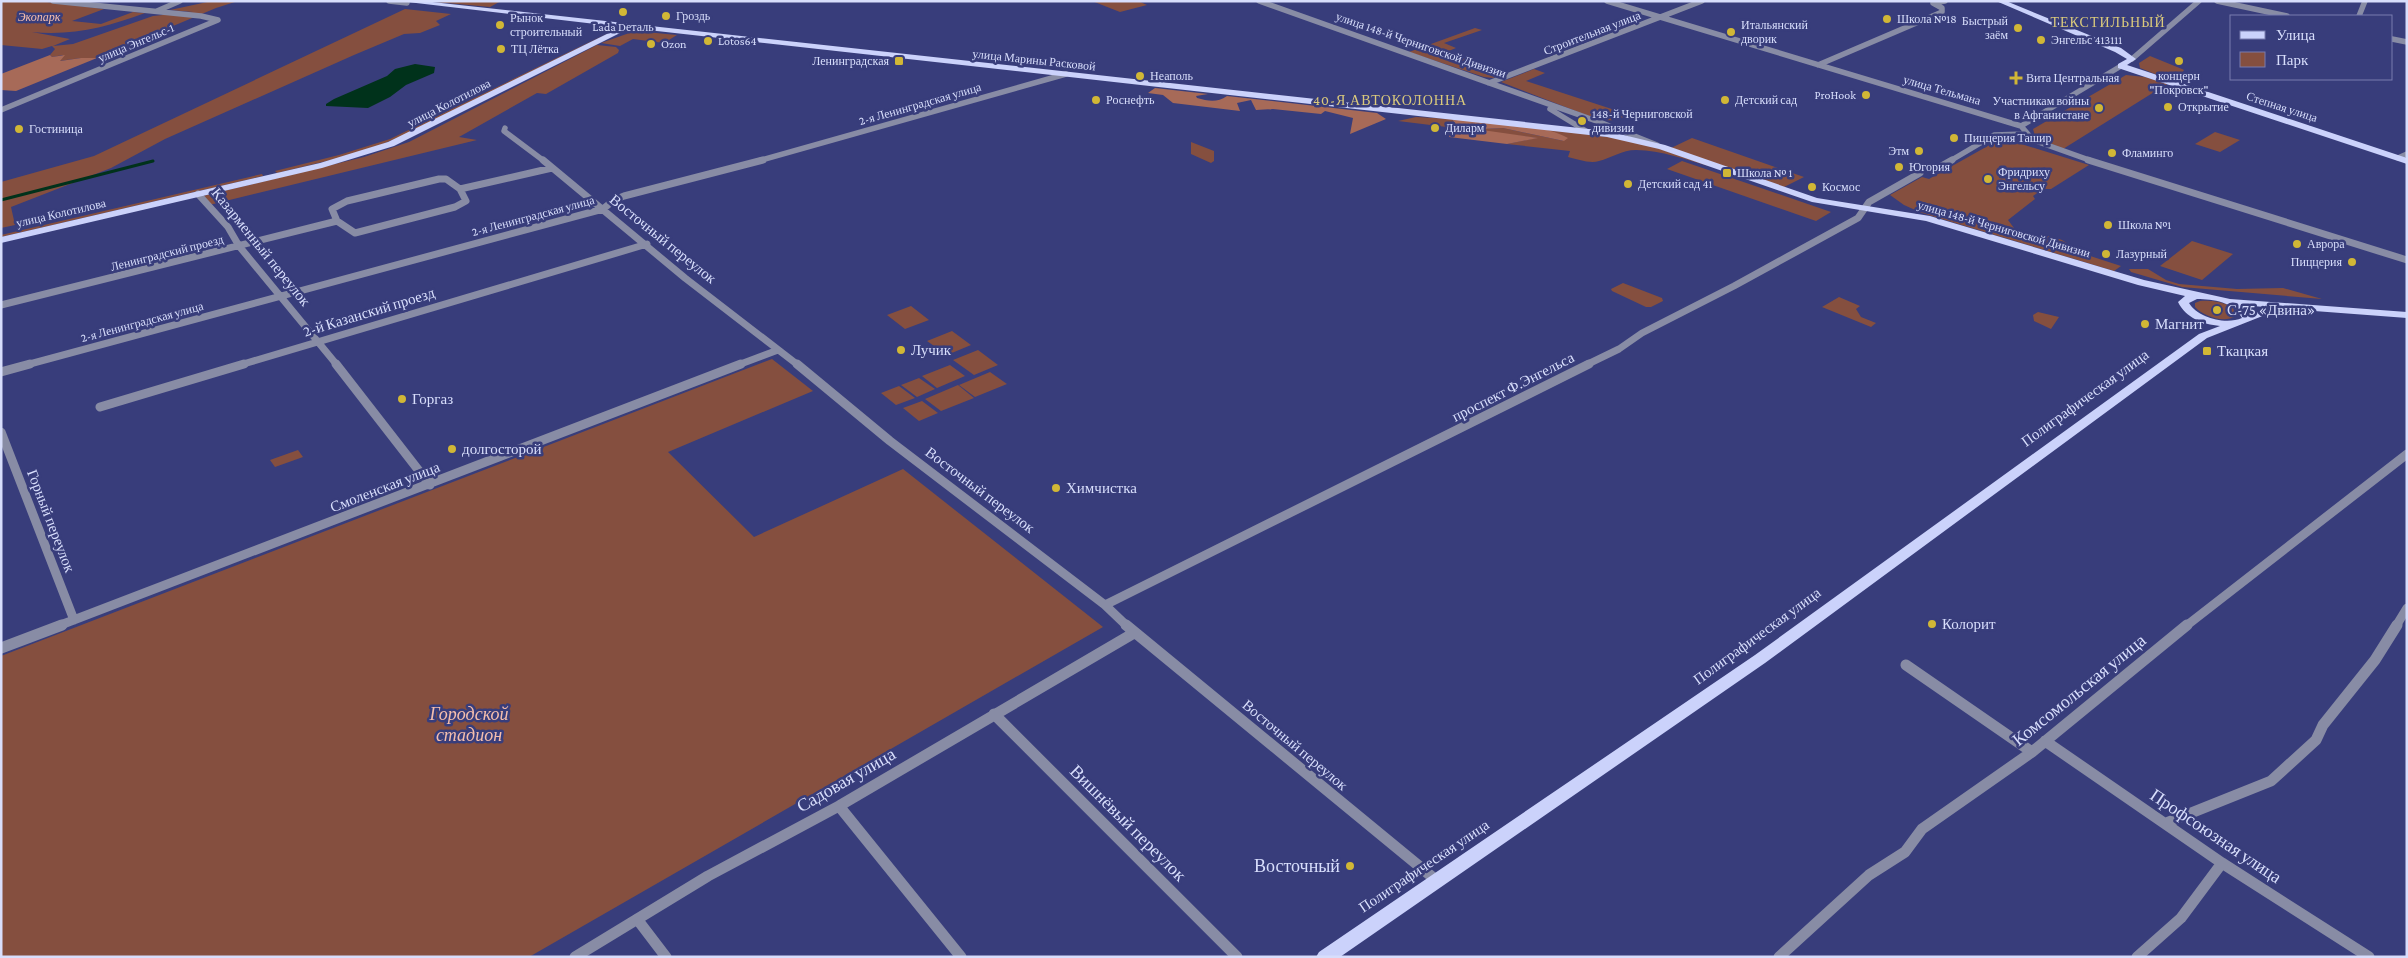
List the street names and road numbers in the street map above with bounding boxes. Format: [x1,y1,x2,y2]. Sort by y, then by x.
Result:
street label: Строительная улица [1541,8,1643,58]
street label: улица 148-й Черниговской Дивизии [1334,9,1509,81]
street label: улица Энгельс-1 [96,21,176,65]
street label: улица Марины Расковой [972,47,1097,73]
street label: улица Тельмана [1902,72,1983,108]
street label: улица Колотилова [405,76,494,130]
street label: 2-я Ленинградская улица [857,80,983,128]
street label: Степная улица [2245,89,2320,125]
street label: Казарменный переулок [209,185,314,310]
street label: Восточный переулок [607,191,720,287]
street label: 2-я Ленинградская улица [470,193,597,239]
street label: улица Колотилова [15,196,108,230]
street label: улица 148-й Черниговской Дивизии [1916,198,2093,261]
street label: Ленинградский проезд [109,232,225,274]
street label: 2-й Казанский проезд [301,284,437,340]
street label: 2-я Ленинградская улица [79,299,206,345]
street label: Полиграфическая улица [2018,346,2152,450]
street label: проспект Ф.Энгельса [1449,349,1577,425]
street label: Восточный переулок [922,444,1038,537]
street label: Смоленская улица [328,459,442,515]
street label: Горный переулок [24,467,78,575]
street label: Полиграфическая улица [1690,584,1824,688]
street label: Комсомольская улица [2008,630,2150,750]
street label: Восточный переулок [1239,696,1351,794]
street label: Садовая улица [793,744,899,816]
street label: Вишнёвый переулок [1066,761,1190,885]
street label: Профсоюзная улица [2147,785,2285,887]
street label: Полиграфическая улица [1356,816,1492,916]

